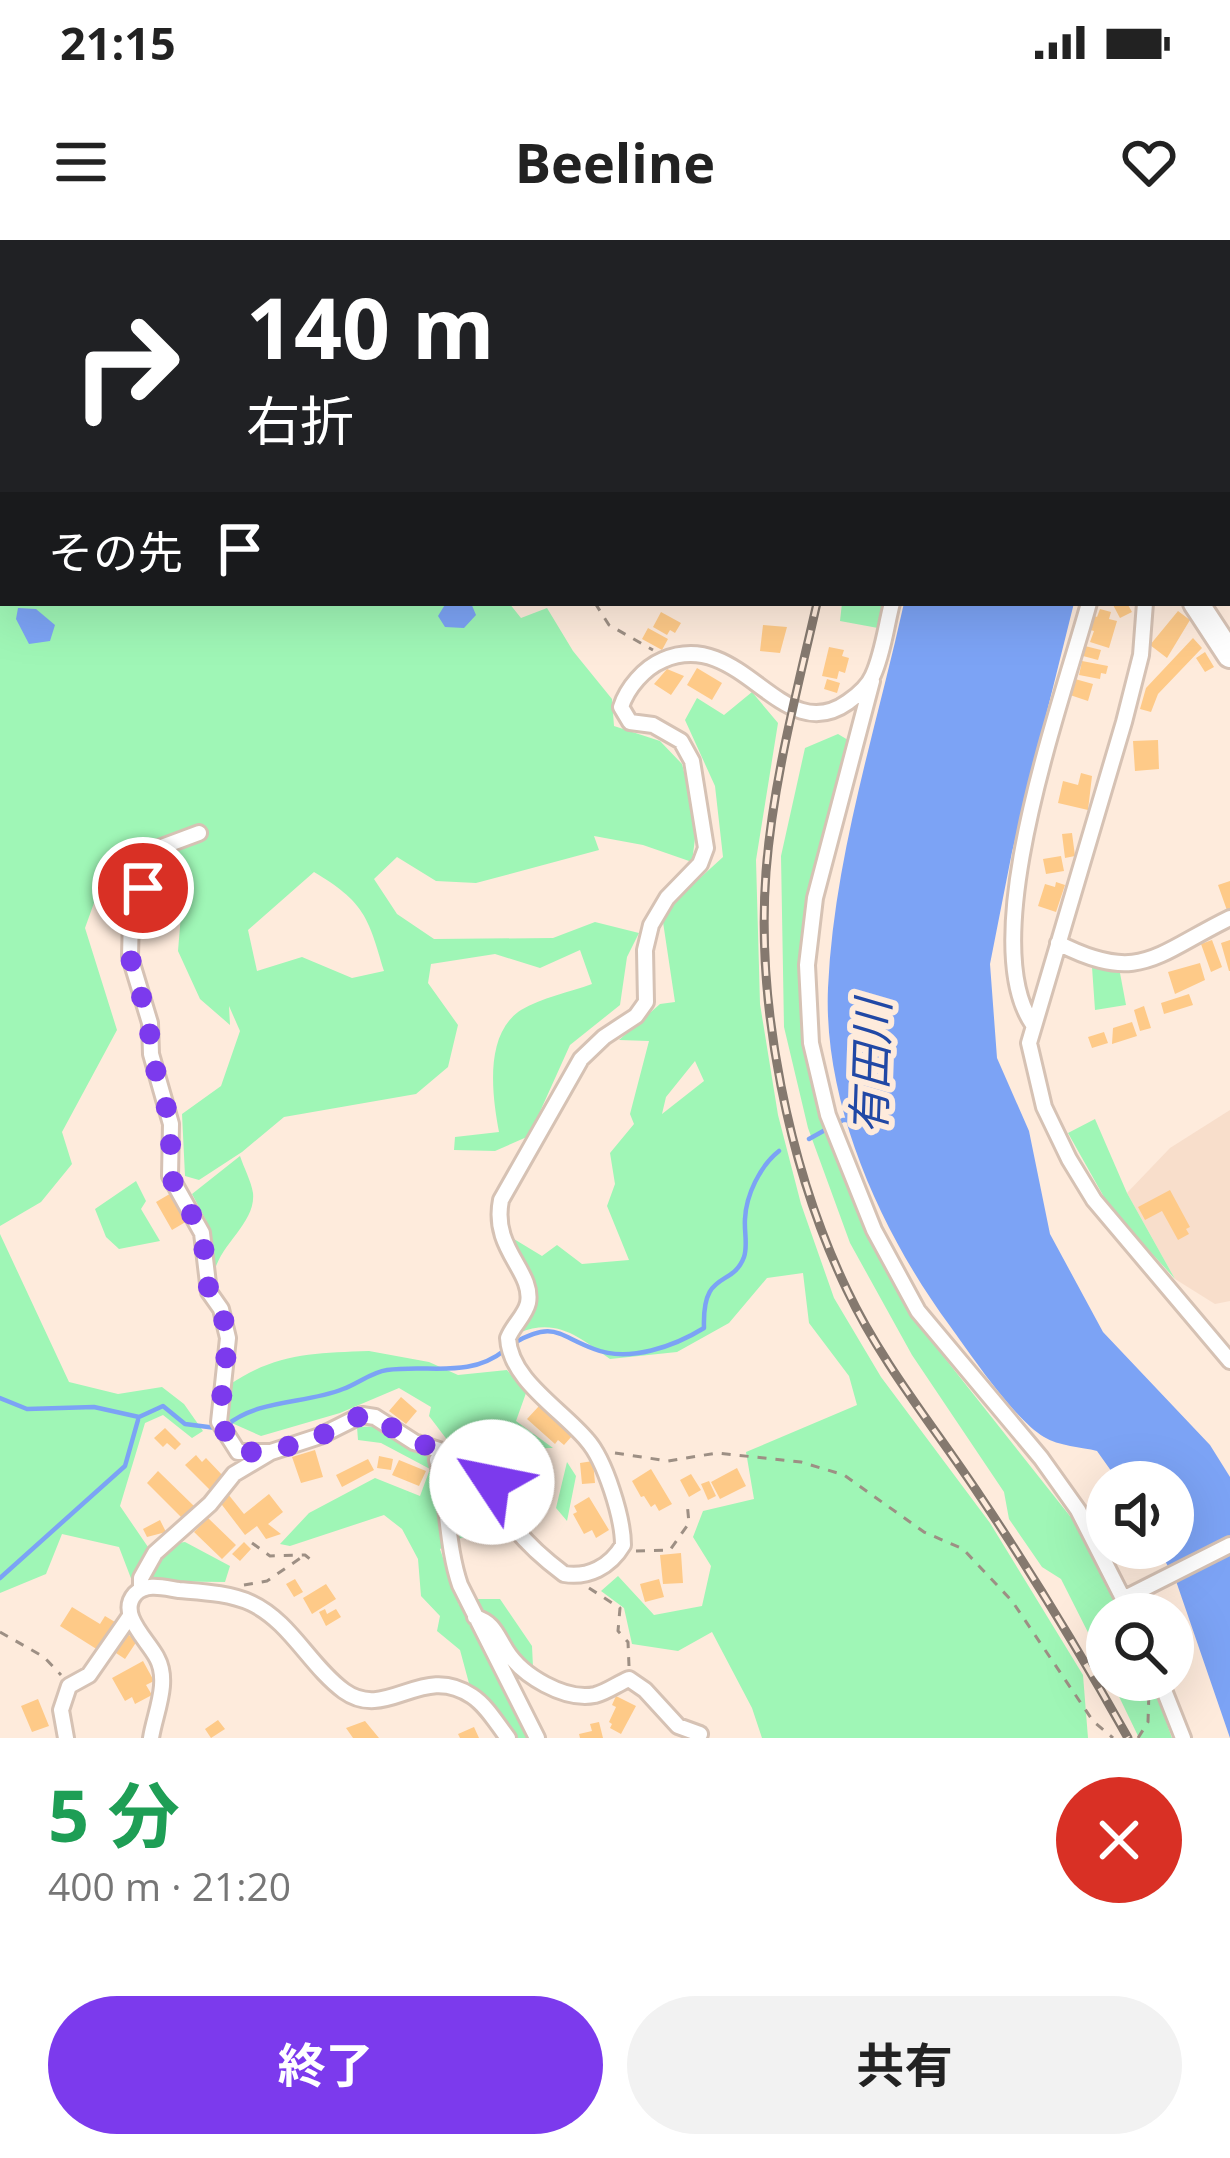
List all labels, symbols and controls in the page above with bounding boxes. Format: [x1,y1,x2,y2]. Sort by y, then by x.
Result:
text: 21:15 [60,12,176,73]
text: Beeline [515,125,715,199]
icon: menu [48,129,114,195]
icon: heart [1116,129,1182,195]
text: 140 m [246,269,494,384]
icon: right [48,288,204,444]
text: 右折 [246,383,354,457]
icon: arrive [207,516,273,582]
text: その先 [48,521,183,582]
pin [92,837,194,939]
icon: arrive [110,855,176,921]
water label: 有田川 [837,994,902,1135]
position arrow [429,1419,555,1545]
map controls [1086,1461,1194,1701]
button: sound [1086,1461,1194,1569]
button: search [1086,1593,1194,1701]
text: 5 分 [48,1765,180,1863]
button: close [1056,1777,1182,1903]
text: 400 m · 21:20 [48,1859,291,1912]
button: 終了 [48,1996,603,2134]
button: 共有 [627,1996,1182,2134]

